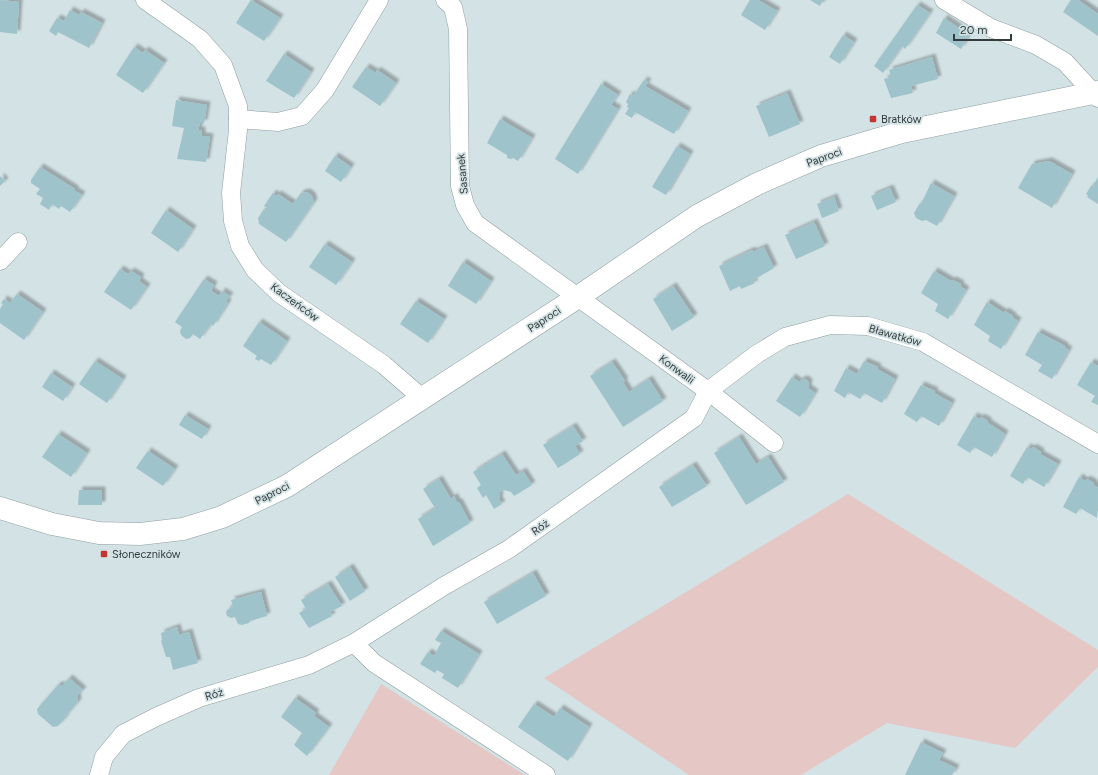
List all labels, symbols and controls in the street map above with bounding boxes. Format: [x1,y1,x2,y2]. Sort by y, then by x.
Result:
scale bar [954,16,1011,42]
text: 20 m [960,23,988,37]
place label: Bratków [881,113,922,126]
marker: Bratków [868,114,878,124]
street label: Paproci [805,145,844,170]
street label: Sasanek [454,153,471,195]
street label: Kaczeńców [268,281,322,324]
street label: Paproci [525,304,563,335]
street label: Bławatków [867,322,923,349]
street label: Konwalii [656,352,697,387]
street label: Paproci [253,479,292,508]
street label: Róż [529,517,552,538]
place label: Słoneczników [112,548,181,561]
marker: Słoneczników [99,549,109,559]
street label: Róż [203,686,225,703]

